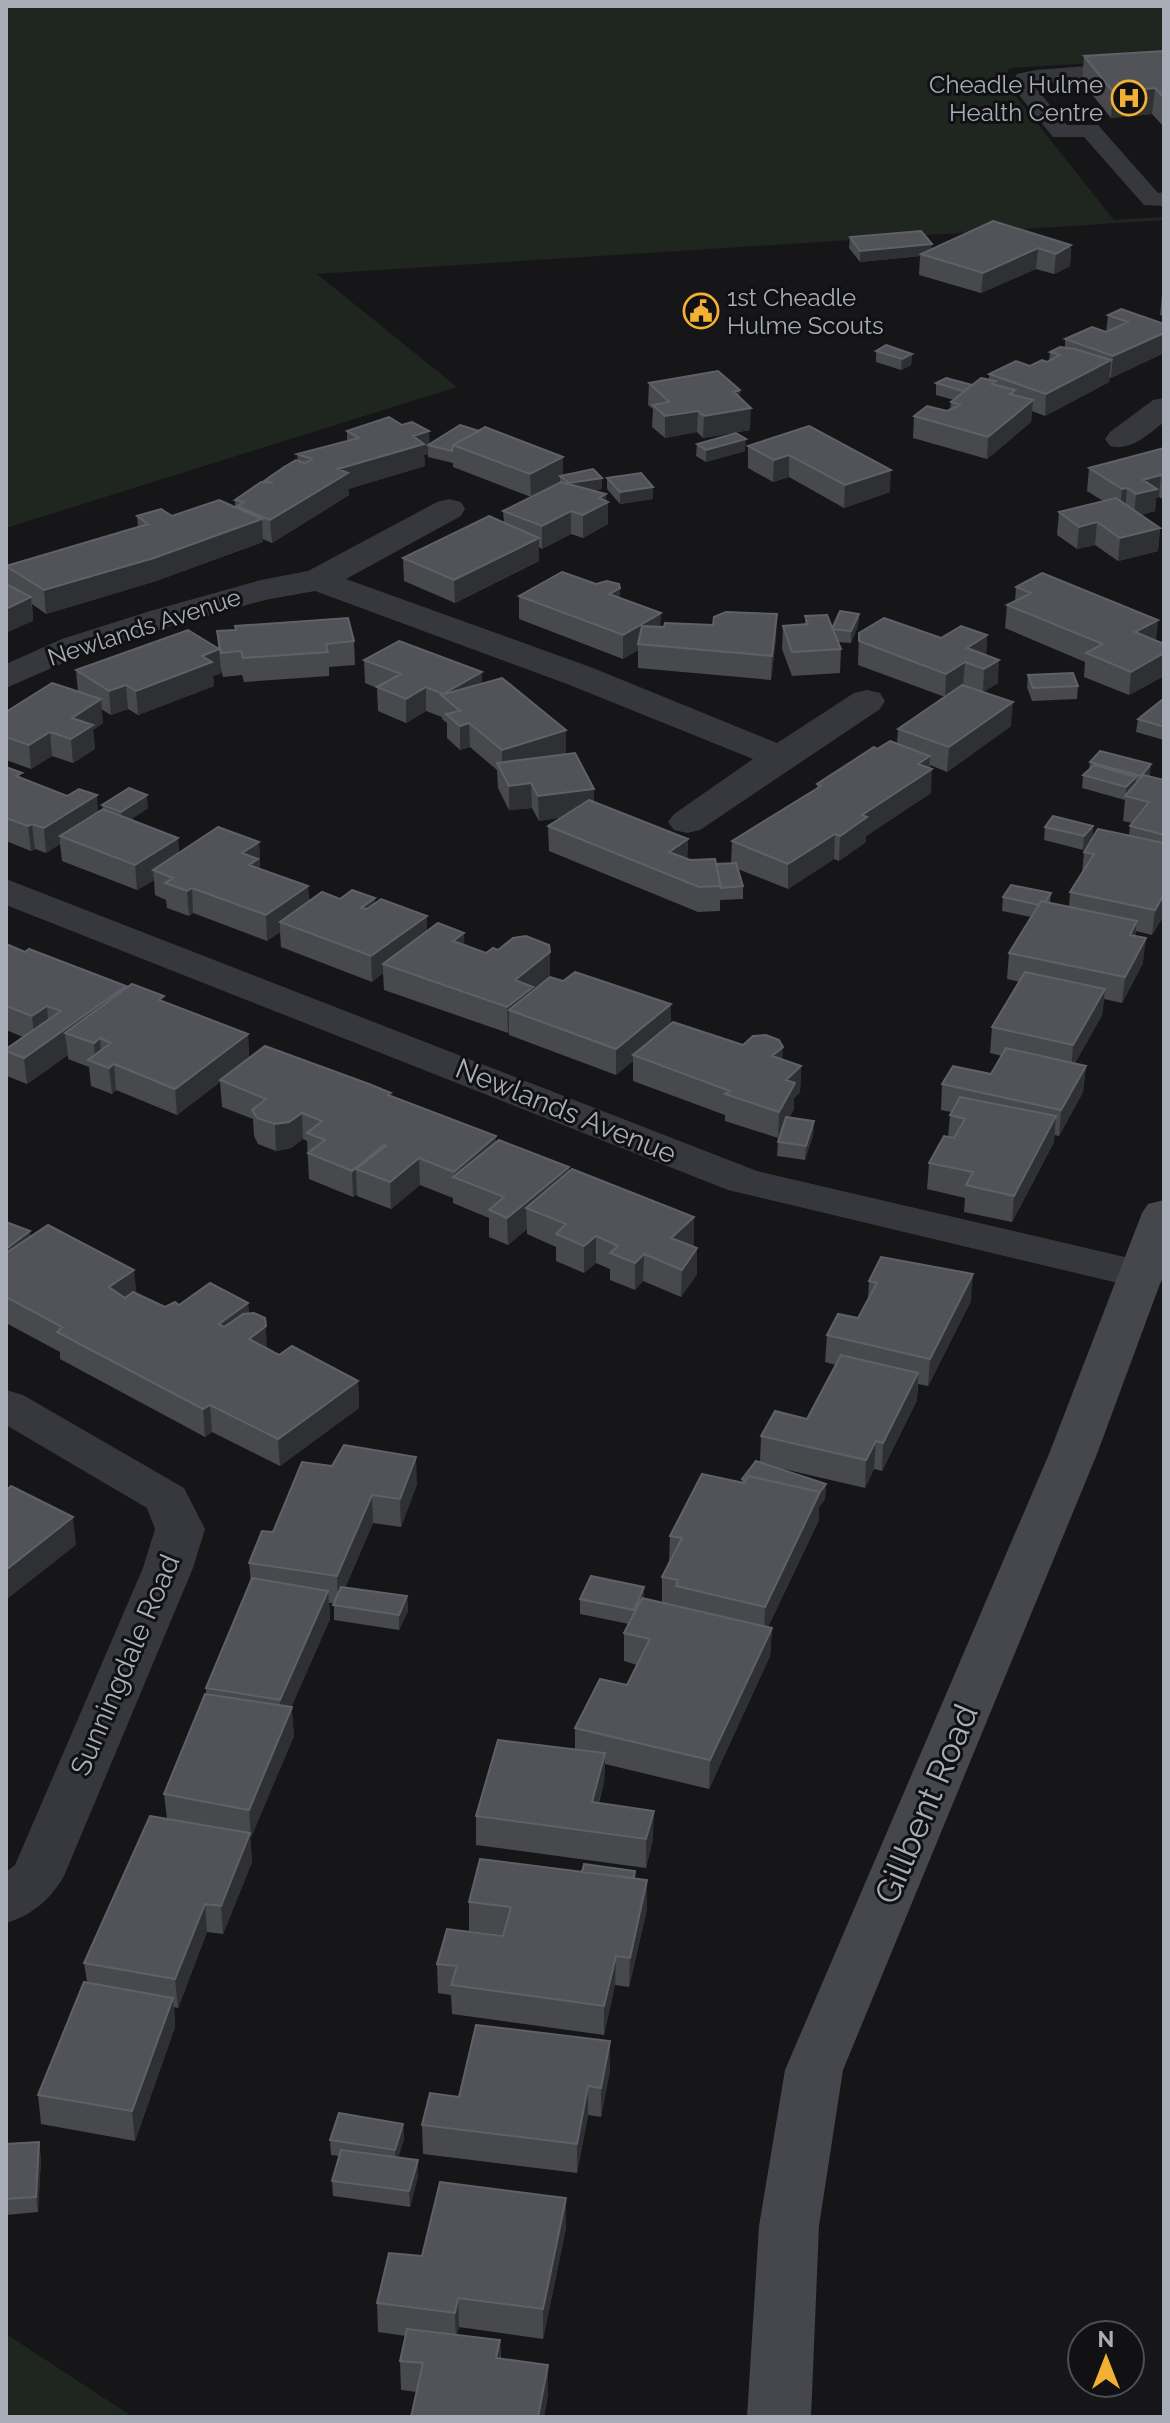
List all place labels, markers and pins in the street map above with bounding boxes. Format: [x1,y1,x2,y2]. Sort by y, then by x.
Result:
place label: Cheadle Hulme Health Centre [929,70,1103,127]
hospital icon: Cheadle Hulme Health Centre [1110,79,1148,117]
place label: 1st Cheadle Hulme Scouts [727,283,884,340]
public building icon: 1st Cheadle Hulme Scouts [682,292,720,330]

